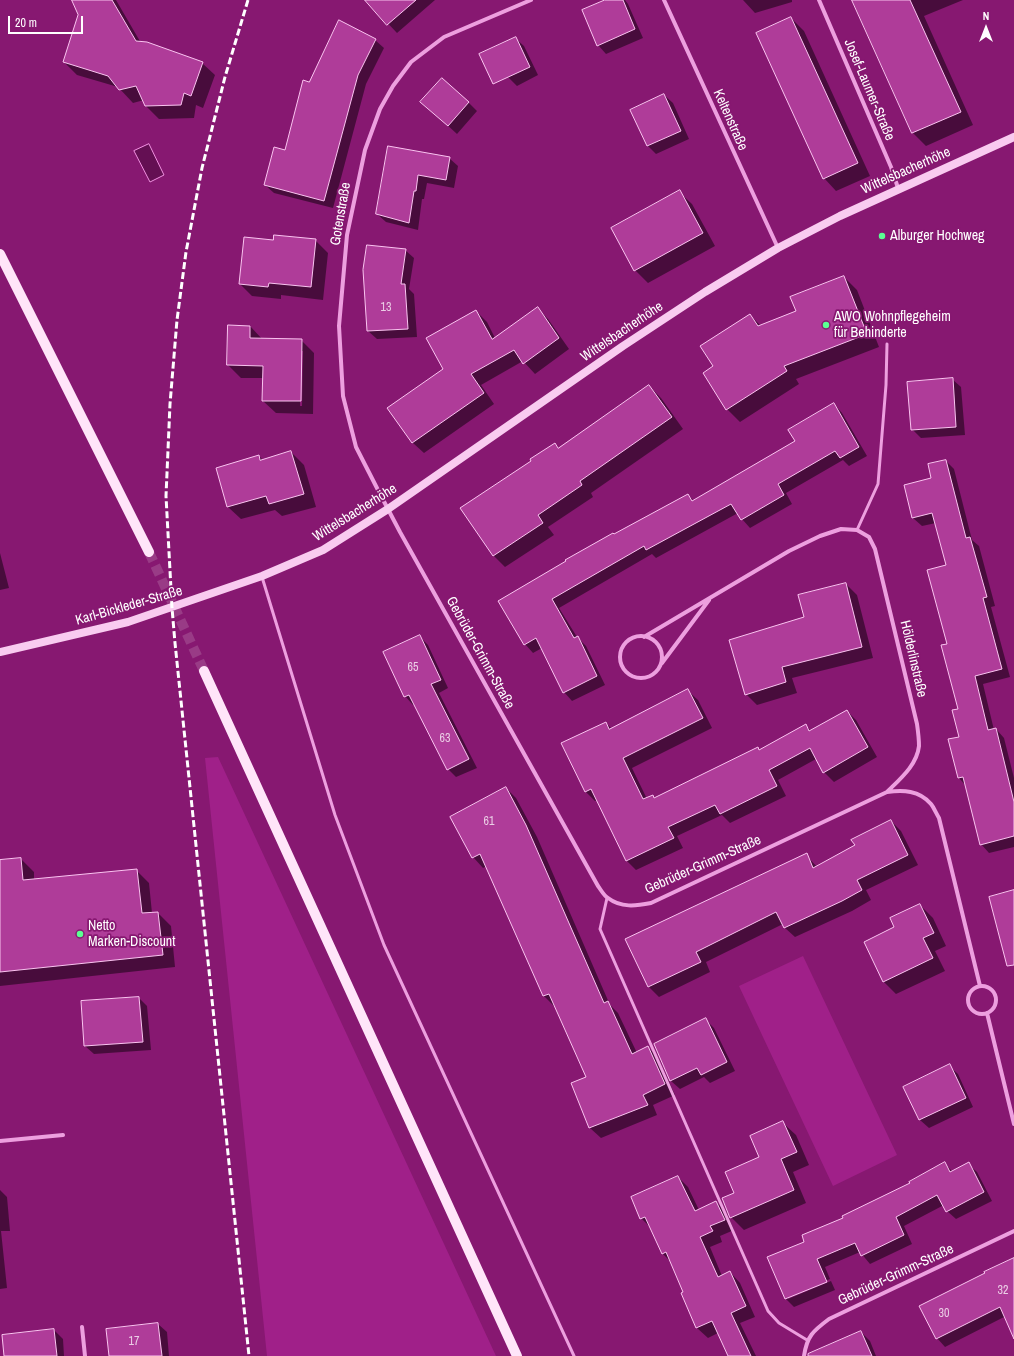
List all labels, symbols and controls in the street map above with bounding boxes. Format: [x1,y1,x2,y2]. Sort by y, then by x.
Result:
scale bar [10,8,85,34]
north arrow [966,8,1006,48]
text: N [983,9,989,23]
text: 20 m [15,15,37,31]
street label: Josef-Laumer-Straße [840,37,898,143]
street label: Keltenstraße [709,87,751,153]
street label: Wittelsbacherhöhe [859,144,953,198]
street label: Gotenstraße [327,181,355,247]
place label: Alburger Hochweg [890,228,984,244]
marker: Alburger Hochweg [877,231,887,241]
street label: Wittelsbacherhöhe [578,298,666,366]
house number: 13 [381,301,391,315]
place label: AWO Wohnpflegeheim für Behinderte [834,309,951,342]
marker: AWO Wohnpflegeheim für Behinderte [821,320,831,330]
street label: Wittelsbacherhöhe [310,481,400,545]
street label: Karl-Bickleder-Straße [74,583,184,629]
street label: Gebrüder-Grimm-Straße [442,594,518,712]
street label: Hölderlinstraße [896,619,930,699]
house number: 65 [408,661,418,675]
house number: 63 [440,732,450,746]
house number: 61 [484,815,494,829]
street label: Gebrüder-Grimm-Straße [642,832,764,898]
place label: Netto Marken-Discount [88,918,175,950]
marker: Netto Marken-Discount [75,929,85,939]
street label: Gebrüder-Grimm-Straße [836,1241,956,1309]
house number: 32 [998,1284,1008,1298]
house number: 30 [939,1307,949,1321]
house number: 17 [129,1335,139,1349]

